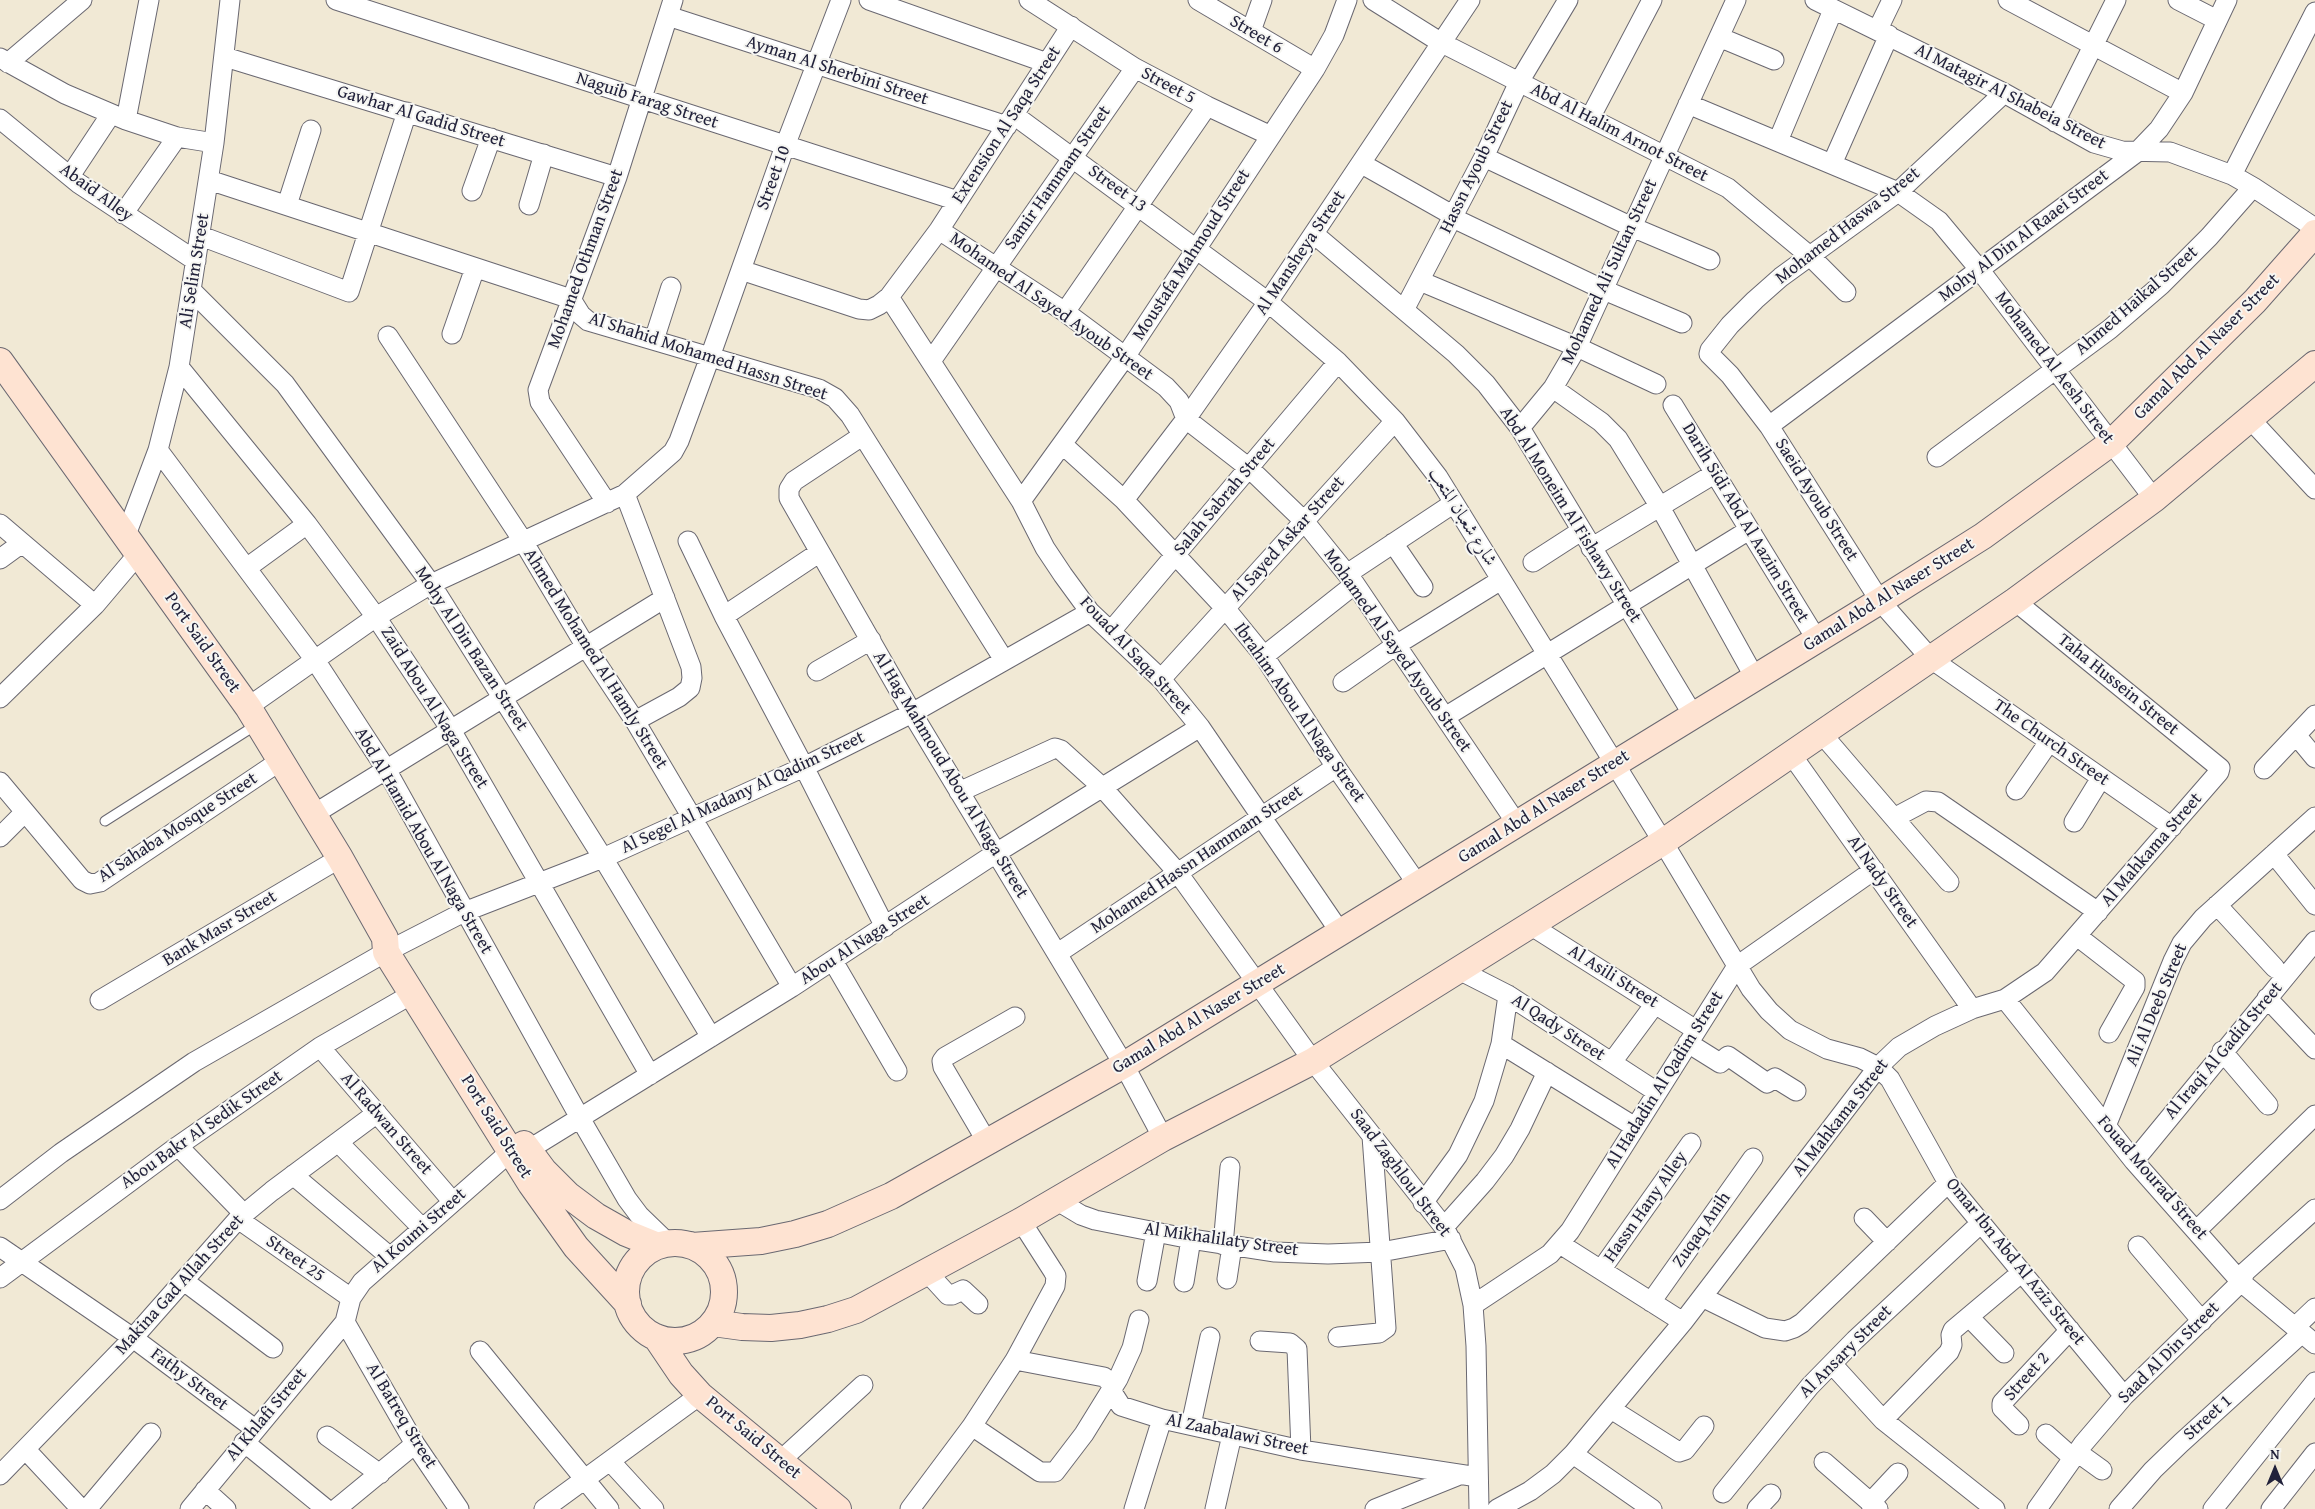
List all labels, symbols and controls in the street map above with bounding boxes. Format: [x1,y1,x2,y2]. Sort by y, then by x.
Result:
street label: Street 6 [1226,11,1286,59]
street label: Ayman Al Sherbini Street [743,31,931,111]
street label: Al Matagir Al Shabeia Street [1911,39,2109,155]
street label: Extension Al Saqa Street [948,42,1066,208]
street label: Street 5 [1137,63,1199,109]
street label: Naguib Farag Street [573,68,721,134]
street label: Abd Al Halim Arnot Street [1527,79,1711,187]
street label: Gawhar Al Gadid Street [334,81,508,153]
street label: Hassn Ayoub Street [1435,97,1519,237]
street label: Samir Hammam Street [1000,102,1116,254]
street label: Street 10 [752,143,796,213]
street label: Abaid Alley [55,159,137,227]
street label: Street 13 [1084,161,1150,217]
street label: Mohamed Haswa Street [1771,163,1925,289]
street label: Moustafa Mahmoud Street [1128,165,1256,345]
street label: Mohy Al Din Al Raaei Street [1935,165,2113,307]
street label: Mohamed Othman Street [543,166,629,352]
street label: Mohamed Ali Sultan Street [1557,176,1663,368]
street label: Al Mansheya Street [1251,187,1351,319]
street label: Ali Selim Street [175,212,215,330]
street label: Mohamed Al Sayed Ayoub Street [945,228,1157,386]
street label: Ahmed Haikal Street [2071,242,2203,360]
street label: Gamal Abd Al Naser Street [2129,269,2285,425]
street label: Mohamed Al Aesh Street [1990,287,2118,449]
street label: Al Shahid Mohamed Hassn Street [586,308,830,406]
street label: Abd Al Moneim Al Fishawy Street [1494,403,1646,627]
street label: Darih Sidi Abd Al Aazim Street [1677,419,1813,627]
street label: Salah Sabrah Street [1170,434,1280,560]
street label: Saeid Ayoub Street [1770,435,1862,565]
street label: شارع شعبان المتعب [1423,464,1501,570]
street label: Al Sayed Askar Street [1226,472,1350,606]
street label: Gamal Abd Al Naser Street [1799,533,1979,657]
street label: Ahmed Mohamed Al Hamly Street [518,545,672,773]
street label: Mohamed Al Sayed Ayoub Street [1318,545,1476,757]
street label: Mohy Al Din Bazan Street [410,563,532,735]
street label: Port Said Street [159,588,245,698]
street label: Fouad Al Saqa Street [1075,592,1195,720]
street label: Ibrahim Abou Al Naga Street [1229,619,1369,807]
street label: Zaid Abou Al Naga Street [375,623,493,793]
street label: Taha Hussein Street [2053,630,2183,740]
street label: Al Hag Mahmoud Abou Al Naga Street [868,648,1032,902]
street label: The Church Street [1989,695,2113,791]
street label: Abd Al Hamid Abou Al Naga Street [349,724,497,958]
street label: Al Segel Al Madany Al Qadim Street [618,727,868,859]
street label: Gamal Abd Al Naser Street [1454,745,1634,869]
street label: Al Sahaba Mosque Street [94,768,262,888]
street label: Mohamed Hassn Hammam Street [1087,781,1307,939]
street label: Al Mahkama Street [2097,789,2207,911]
street label: Al Nady Street [1842,831,1922,933]
street label: Bank Masr Street [159,886,281,972]
street label: Abou Al Naga Street [796,890,934,990]
street label: Ali Al Deeb Street [2121,940,2193,1070]
street label: Al Asili Street [1564,941,1662,1013]
street label: Gamal Abd Al Naser Street [1109,959,1289,1079]
street label: Al Iraqi Al Gadid Street [2160,978,2288,1124]
street label: Al Hadadin Al Qadim Street [1601,987,1729,1173]
street label: Al Qady Street [1507,990,1609,1066]
street label: Al Mahkama Street [1788,1055,1894,1181]
street label: Abou Bakr Al Sedik Street [117,1066,287,1194]
street label: Al Radwan Street [336,1068,436,1180]
street label: Port Said Street [456,1071,536,1183]
street label: Saad Zaghloul Street [1345,1105,1455,1241]
street label: Fouad Mourad Street [2092,1111,2212,1245]
street label: Hassn Hany Alley [1600,1147,1692,1267]
street label: Omar Ibn Abd Al Aziz Street [1941,1174,2089,1350]
street label: Al Koumi Street [367,1184,471,1278]
street label: Zuqaq Anih [1668,1188,1736,1272]
street label: Makina Gad Allah Street [111,1210,249,1360]
street label: Al Mikhalilaty Street [1142,1218,1300,1262]
street label: Street 25 [261,1231,329,1287]
street label: Saad Al Din Street [2114,1298,2224,1408]
street label: Al Ansary Street [1795,1301,1897,1403]
street label: Fathy Street [146,1344,232,1416]
street label: Street 2 [2000,1348,2054,1406]
street label: Al Batreq Street [361,1359,441,1473]
street label: Al Khlafi Street [222,1364,312,1466]
street label: Street 1 [2179,1391,2237,1445]
street label: Port Said Street [701,1392,805,1484]
street label: Al Zaabalawi Street [1164,1409,1310,1461]
north arrow [2250,1444,2300,1494]
text: N [2270,1444,2280,1464]

